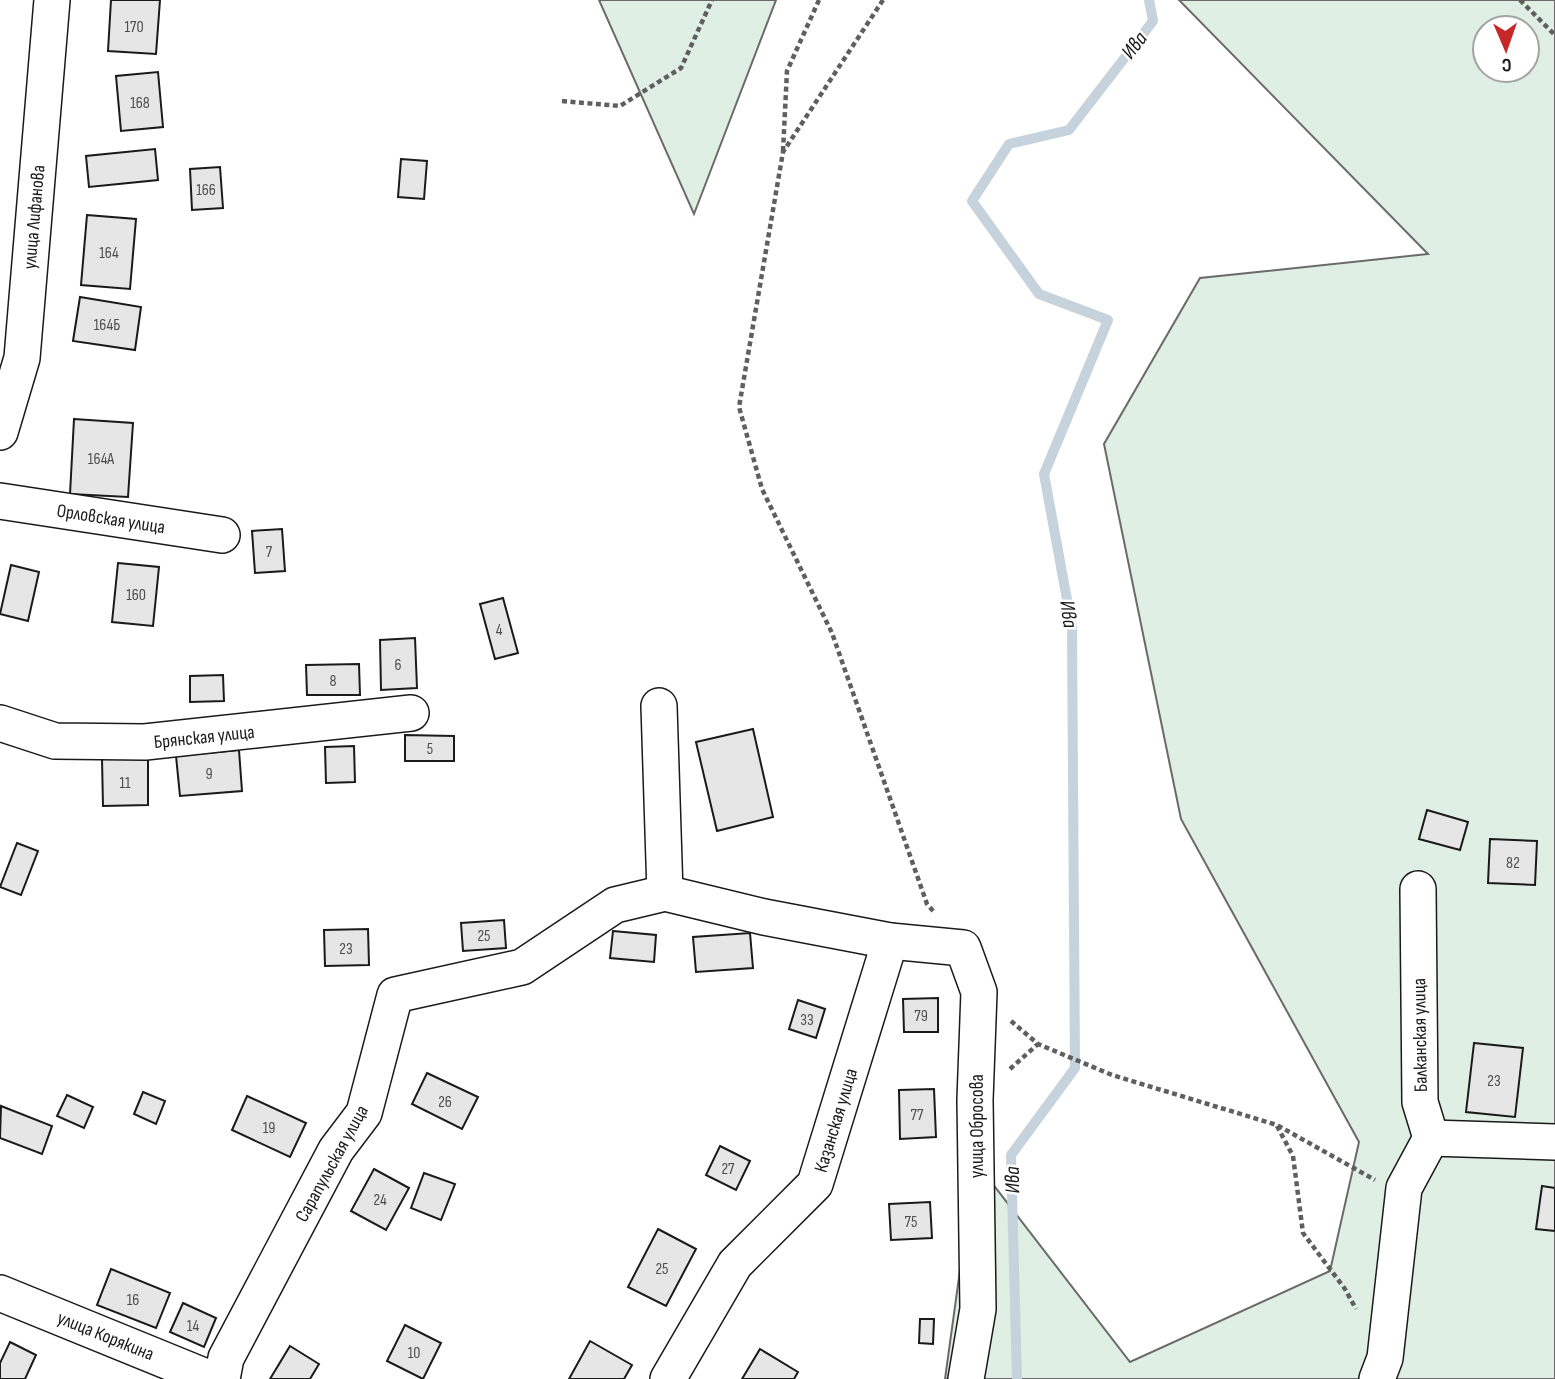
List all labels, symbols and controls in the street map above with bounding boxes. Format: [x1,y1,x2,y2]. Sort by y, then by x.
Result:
north arrow [1471,14,1541,84]
house number: 170 [124,18,144,37]
water label: Ива [1116,26,1153,64]
text: С [1501,53,1512,76]
house number: 168 [130,94,150,113]
street label: улица Лифанова [18,164,51,270]
house number: 166 [196,181,216,200]
house number: 164 [99,244,119,263]
house number: 164Б [94,316,120,335]
house number: 164А [88,450,114,469]
street label: Орловская улица [55,500,167,539]
house number: 7 [266,543,273,562]
house number: 160 [126,586,146,605]
water label: Ива [1054,599,1083,630]
house number: 4 [496,621,503,640]
house number: 6 [394,656,402,675]
house number: 8 [329,672,337,691]
street label: Брянская улица [153,721,256,754]
house number: 5 [427,740,433,759]
house number: 9 [205,765,213,784]
house number: 11 [119,774,131,793]
house number: 82 [1506,854,1520,873]
house number: 25 [477,927,491,946]
house number: 23 [339,940,353,959]
street label: Балканская улица [1408,978,1433,1092]
house number: 79 [914,1007,928,1026]
house number: 33 [800,1011,814,1030]
street label: Казанская улица [810,1066,863,1175]
house number: 23 [1487,1072,1501,1091]
street label: улица Обросова [966,1074,989,1178]
house number: 26 [438,1093,452,1112]
street label: Сарапульская улица [291,1101,374,1226]
house number: 77 [911,1106,924,1125]
house number: 19 [263,1119,275,1138]
house number: 27 [721,1160,735,1179]
water label: Ива [1000,1166,1025,1194]
house number: 24 [373,1191,387,1210]
house number: 75 [905,1213,917,1232]
house number: 25 [655,1260,669,1279]
house number: 16 [127,1291,139,1310]
street label: улица Корякина [54,1307,157,1366]
house number: 14 [187,1317,199,1336]
house number: 10 [408,1344,420,1363]

